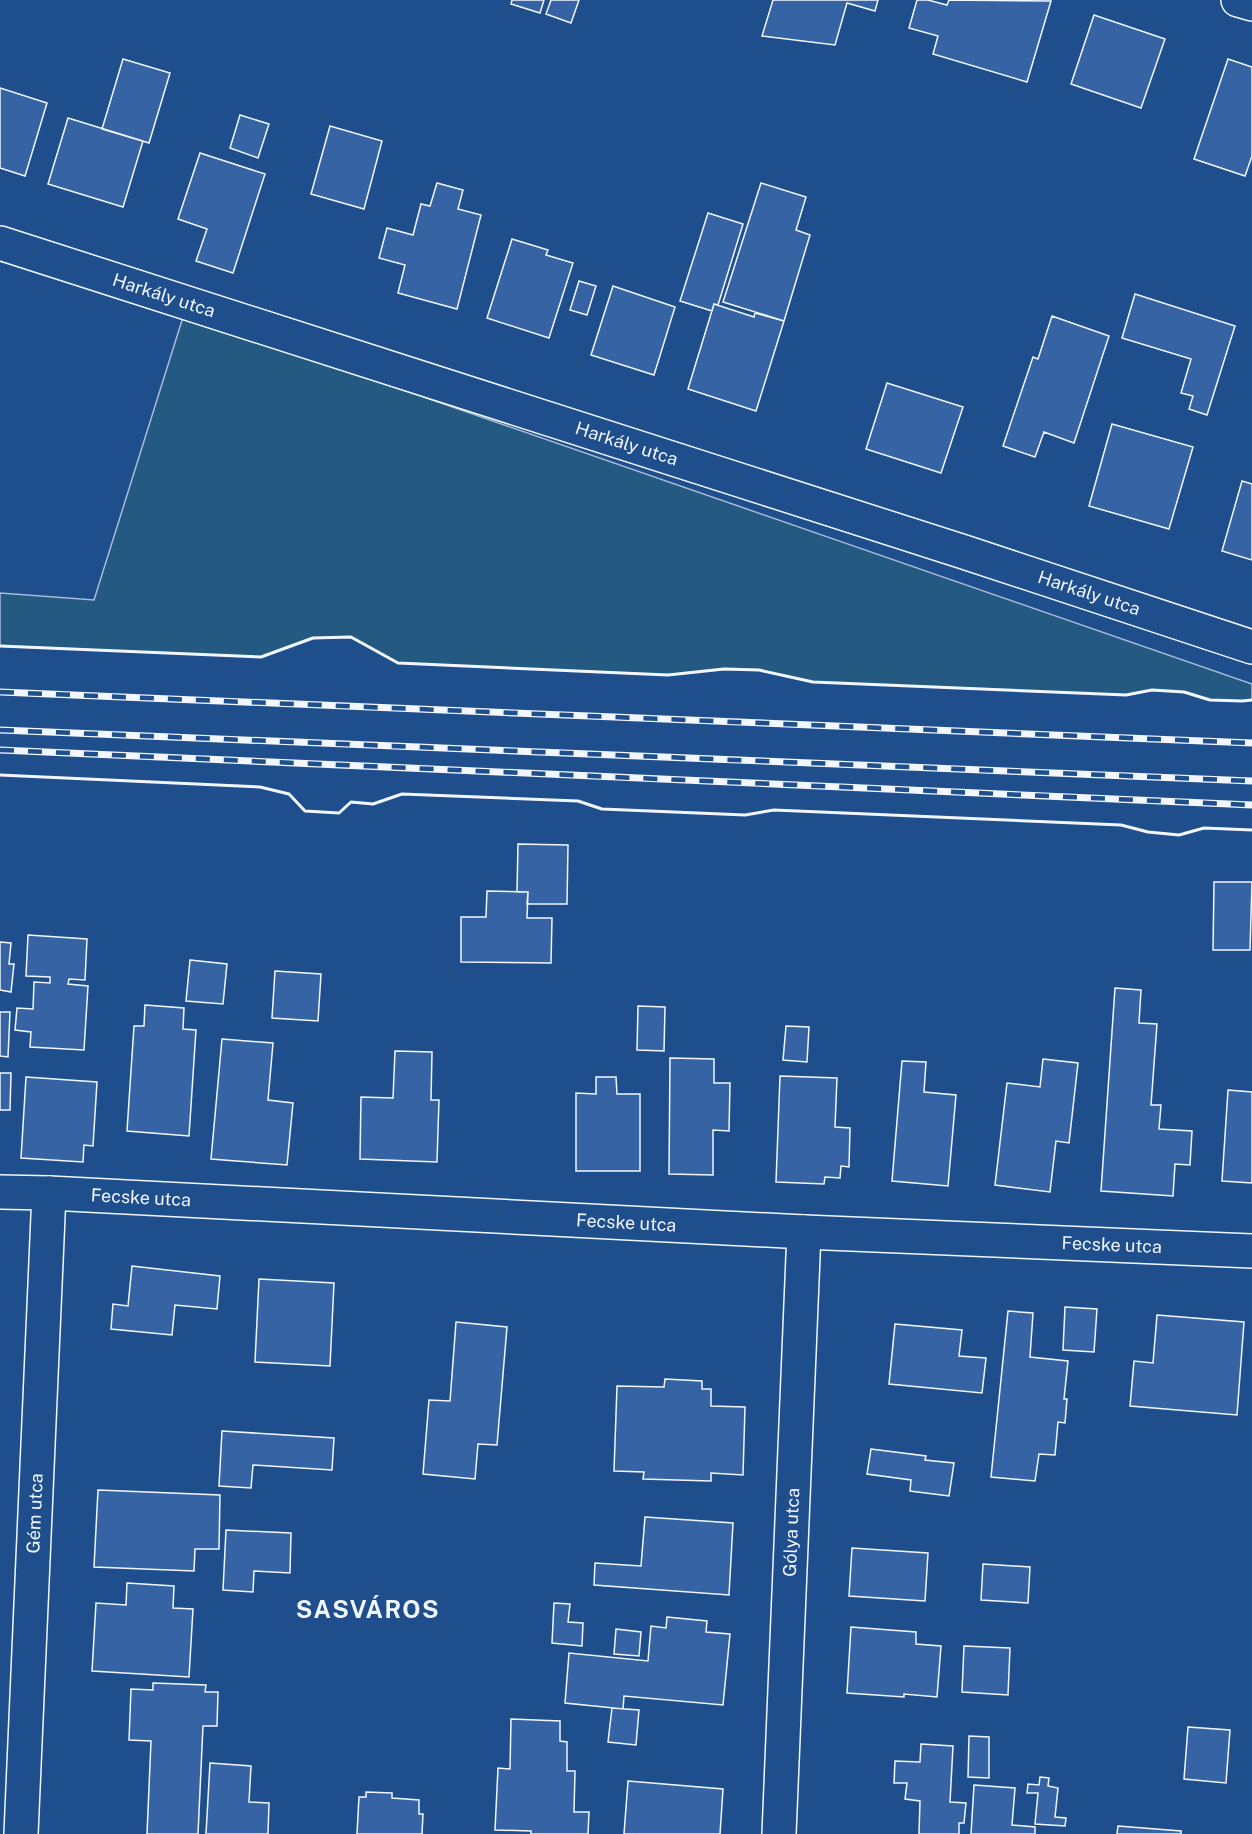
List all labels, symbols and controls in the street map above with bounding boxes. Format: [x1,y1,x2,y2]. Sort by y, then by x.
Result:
street label: Harkály utca [110,269,218,321]
street label: Harkály utca [573,417,681,470]
street label: Harkály utca [1035,566,1143,619]
street label: Fecske utca [90,1184,192,1210]
street label: Fecske utca [576,1209,677,1235]
street label: Fecske utca [1061,1232,1162,1257]
street label: Gém utca [22,1473,47,1554]
street label: Gólya utca [779,1487,803,1577]
district label: SASVÁROS [296,1595,440,1623]

